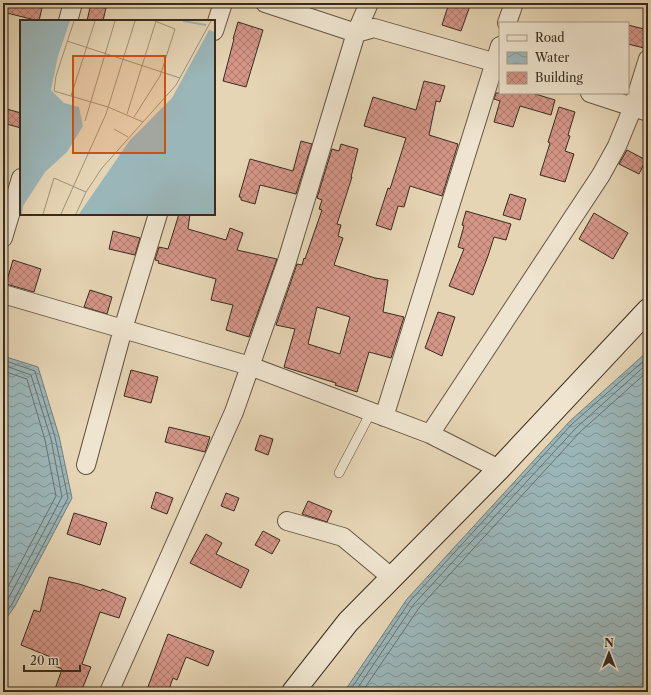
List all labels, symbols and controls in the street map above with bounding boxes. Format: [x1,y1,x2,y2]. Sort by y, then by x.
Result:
inset map [20,20,215,215]
legend [499,22,629,94]
text: Road [535,30,565,45]
text: Water [534,50,569,65]
text: Building [535,70,583,85]
north arrow [589,633,629,673]
text: N [604,636,614,650]
scale bar [24,647,80,673]
text: 20 m [30,653,59,668]

